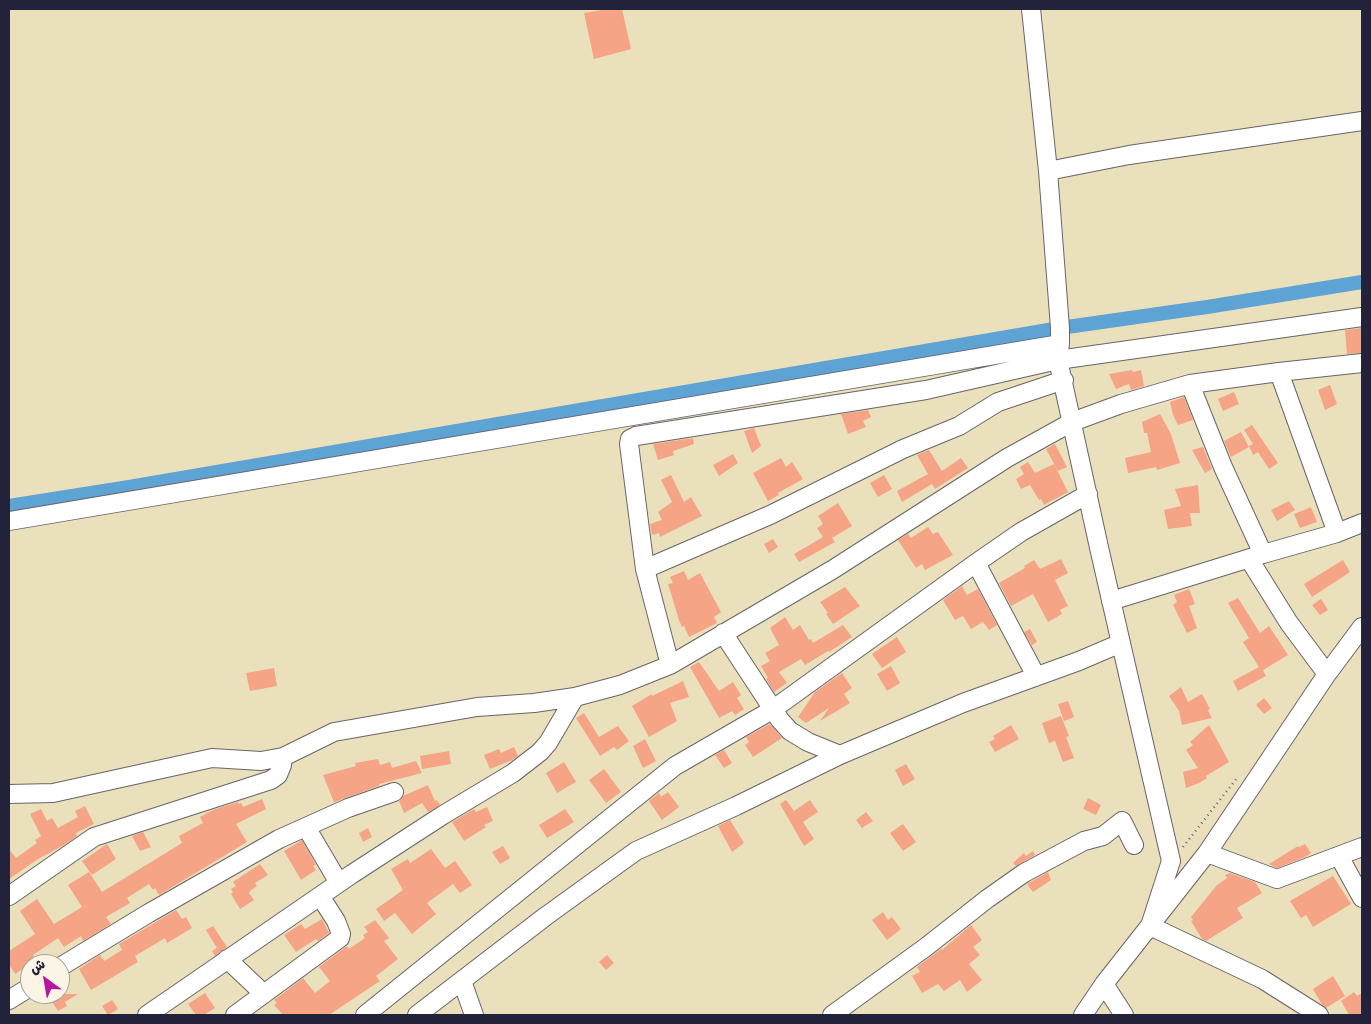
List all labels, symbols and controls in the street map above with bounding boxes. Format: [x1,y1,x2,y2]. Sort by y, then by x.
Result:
north arrow [20,954,70,1004]
text: ش [26,955,48,978]

